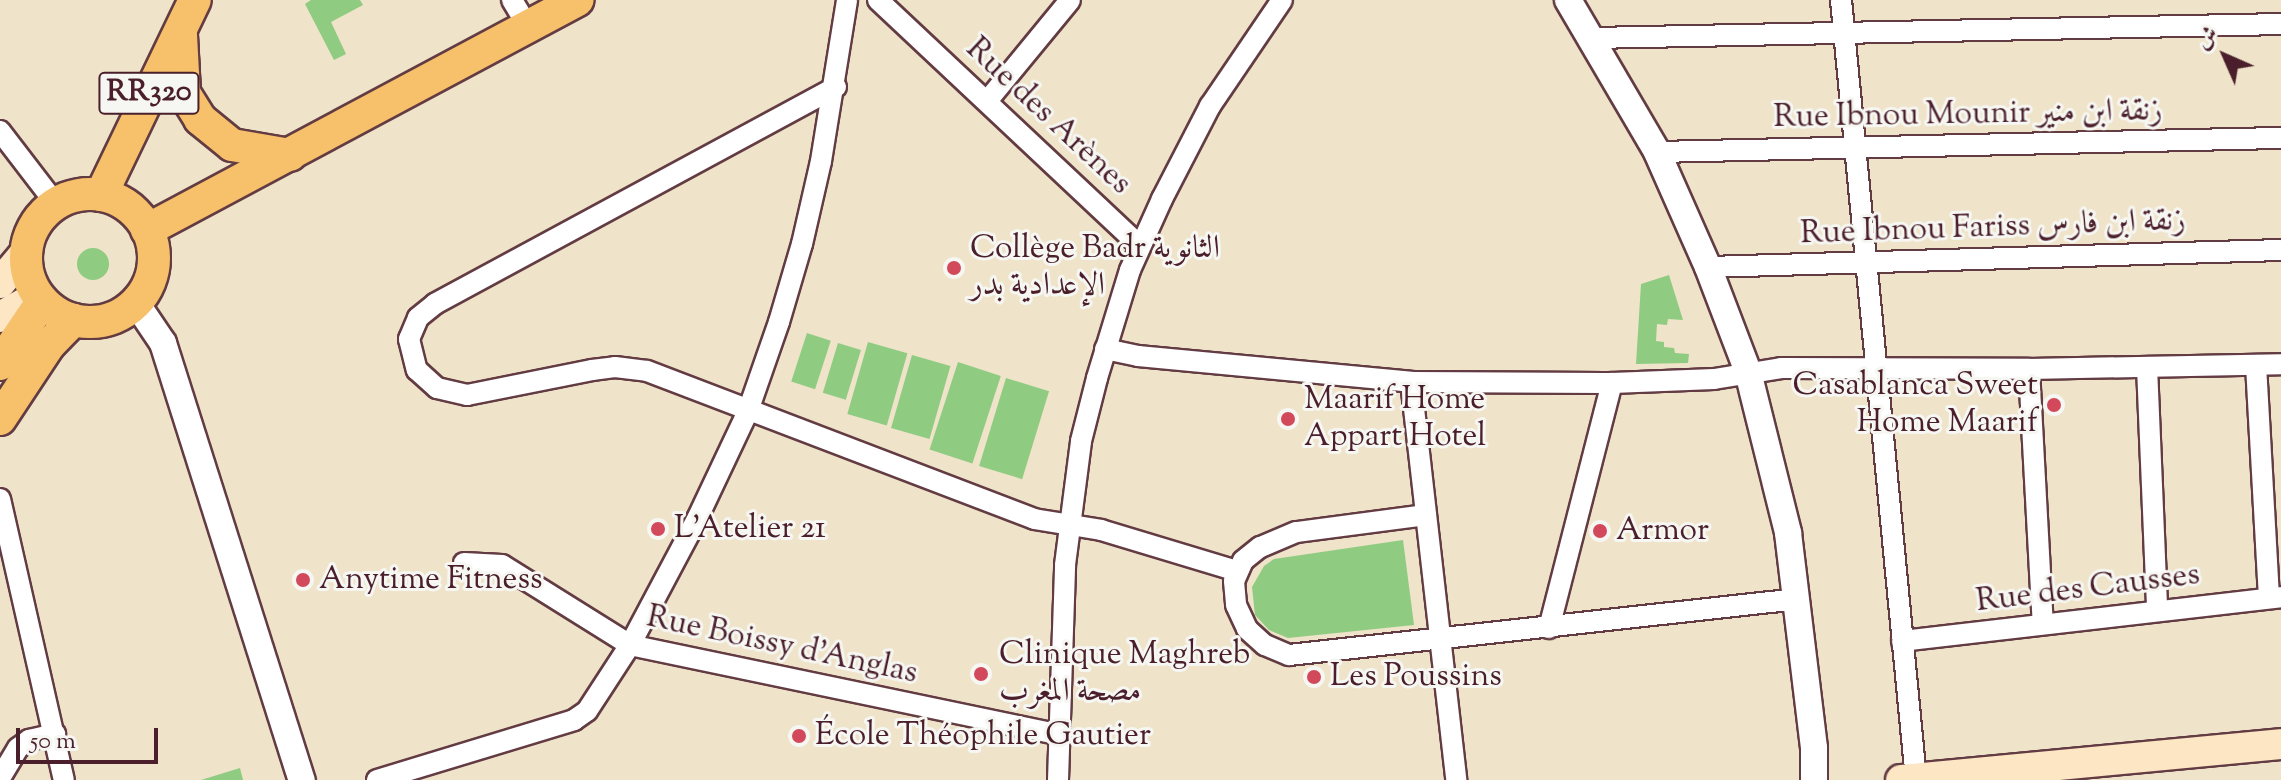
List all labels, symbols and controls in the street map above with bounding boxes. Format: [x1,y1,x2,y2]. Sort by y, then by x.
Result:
north arrow [2185,16,2265,96]
text: ش [2189,20,2227,58]
street label: Rue des Arènes [957,30,1139,204]
road number: RR320 [97,67,201,119]
street label: Rue Ibnou Mounir زنقة ابن منير [1773,92,2163,138]
street label: Rue Ibnou Fariss زنقة ابن فارس [1800,202,2186,254]
place label: Collège Badr الثانوية الإعدادية بدر [970,231,1220,306]
marker: Collège Badr الثانوية الإعدادية بدر [945,259,963,277]
place label: Casablanca Sweet Home Maarif [1793,368,2038,443]
place label: Maarif Home Appart Hotel [1304,382,1486,457]
marker: Casablanca Sweet Home Maarif [2045,396,2063,414]
marker: Maarif Home Appart Hotel [1279,410,1297,428]
place label: L'Atelier 21 [674,510,826,548]
place label: Armor [1616,512,1709,550]
marker: L'Atelier 21 [649,520,667,538]
marker: Armor [1591,522,1609,540]
street label: Rue des Causses [1974,556,2202,622]
place label: Anytime Fitness [319,561,543,599]
marker: Anytime Fitness [294,571,312,589]
street label: Rue Boissy d’Anglas [643,599,921,693]
place label: Clinique Maghreb مصحة المغرب [999,637,1250,712]
place label: Les Poussins [1330,658,1502,696]
marker: Clinique Maghreb مصحة المغرب [970,663,992,685]
marker: Les Poussins [1305,668,1323,686]
scale bar [20,712,162,762]
place label: École Théophile Gautier [815,717,1151,755]
text: 50 m [30,725,76,759]
marker: École Théophile Gautier [790,727,808,745]

